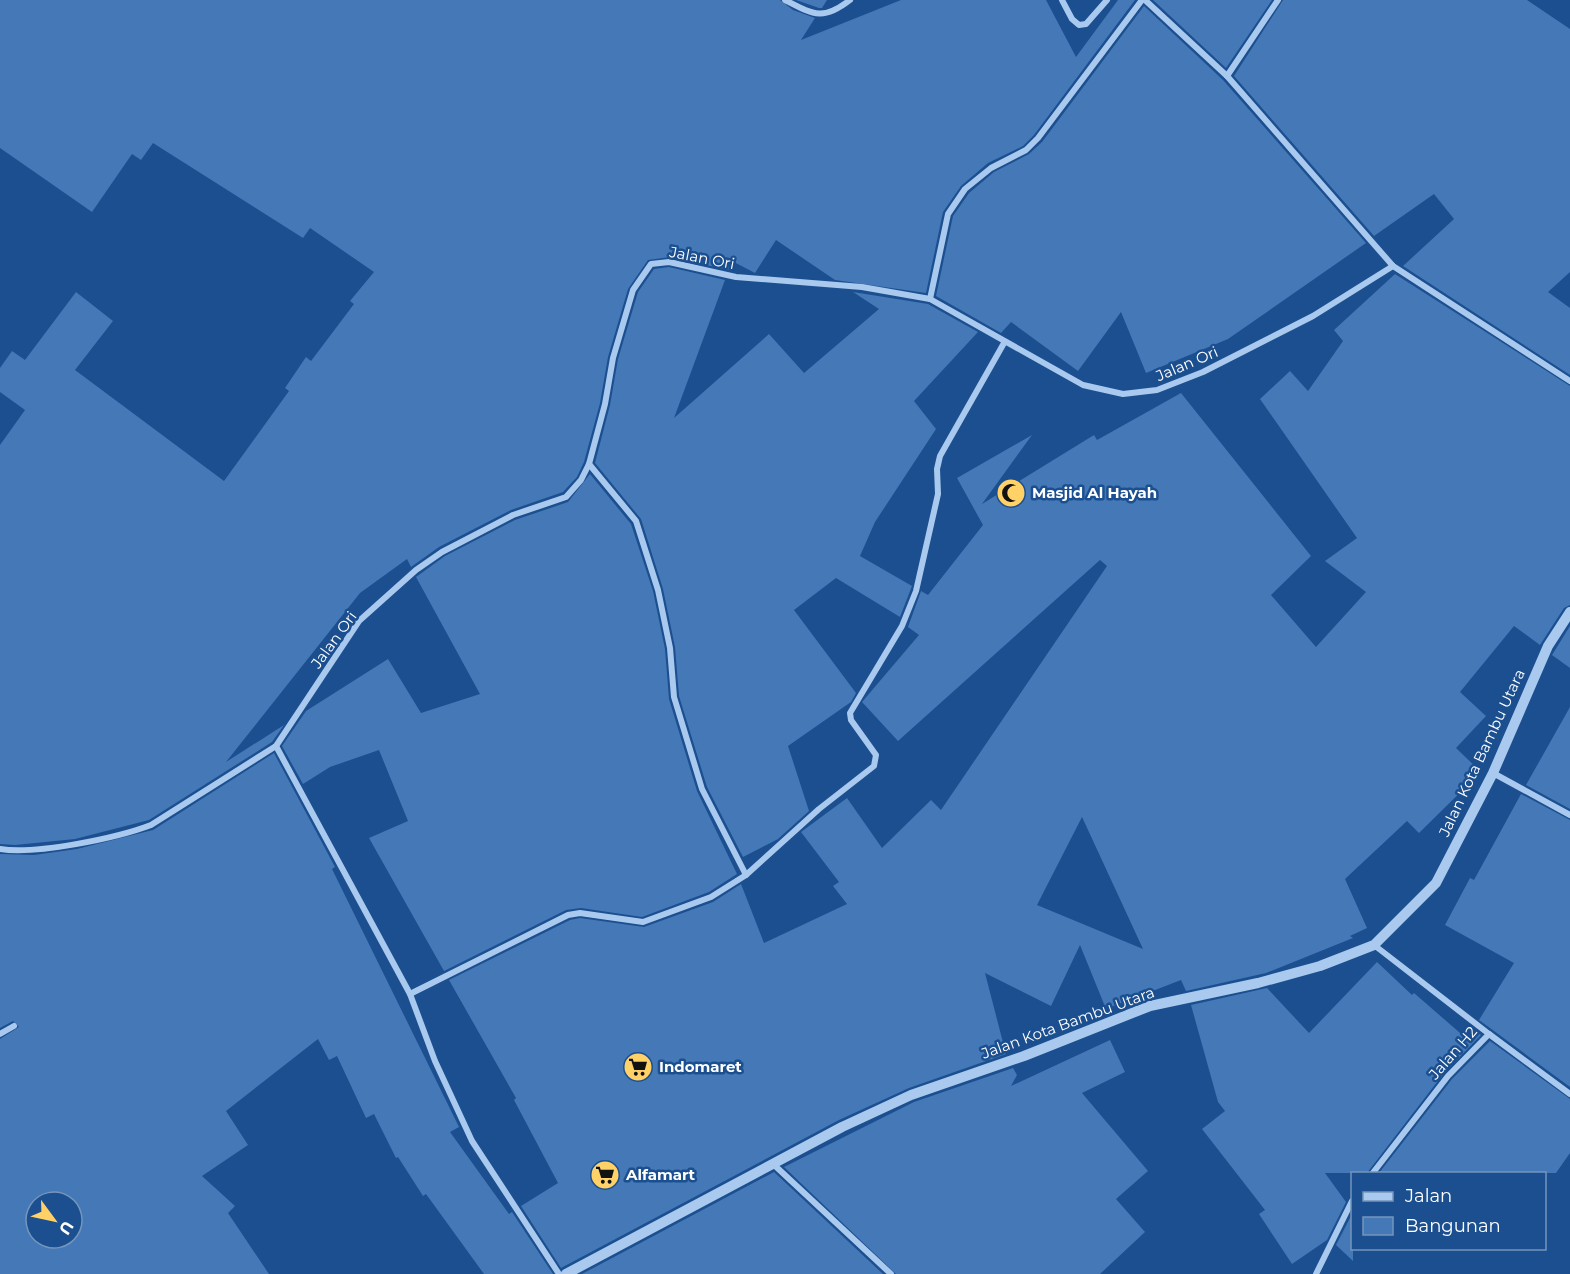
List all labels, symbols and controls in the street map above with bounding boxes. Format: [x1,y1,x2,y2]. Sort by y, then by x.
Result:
street label: Jalan Ori [667,242,736,273]
street label: Jalan Ori [1152,342,1221,386]
mosque icon: Masjid Al Hayah [995,477,1027,509]
place label: Masjid Al Hayah [1032,483,1157,502]
street label: Jalan Ori [306,607,361,673]
street label: Jalan Kota Bambu Utara [1434,666,1529,840]
street label: Jalan Kota Bambu Utara [978,982,1157,1063]
street label: Jalan H2 [1424,1022,1481,1084]
supermarket icon: Indomaret [622,1051,654,1083]
place label: Indomaret [659,1057,742,1076]
supermarket icon: Alfamart [589,1159,621,1191]
place label: Alfamart [625,1165,696,1184]
legend [1351,1172,1546,1250]
text: Jalan [1404,1185,1452,1207]
north arrow [24,1190,84,1250]
text: Bangunan [1405,1215,1501,1237]
text: U [55,1217,78,1238]

